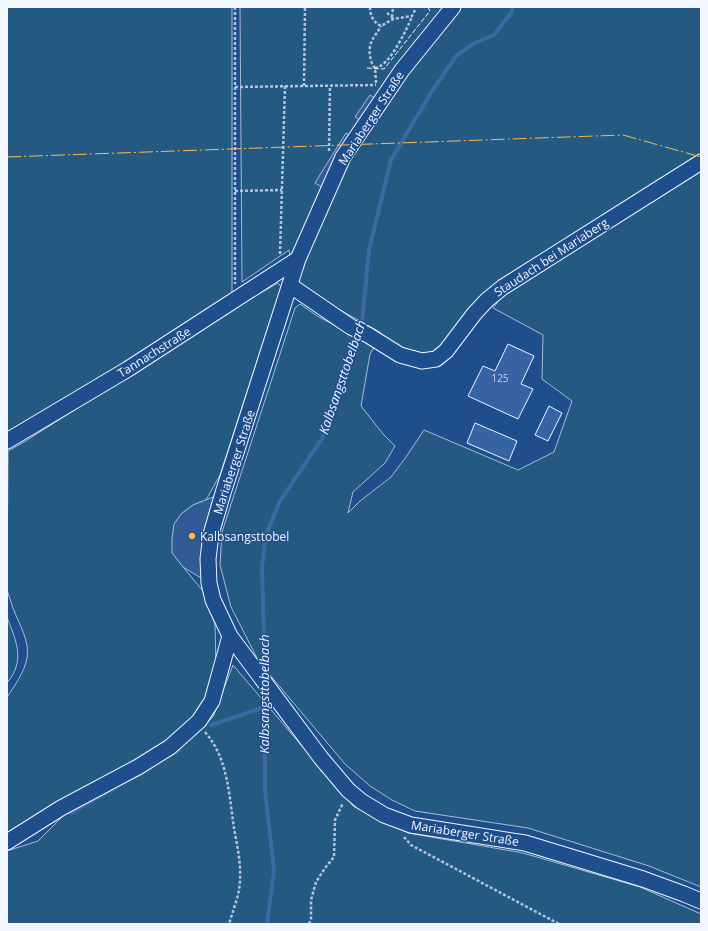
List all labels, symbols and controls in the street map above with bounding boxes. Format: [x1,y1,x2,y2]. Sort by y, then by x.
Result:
street label: Mariaberger Straße [334,67,408,168]
street label: Staudach bei Mariaberg [491,213,612,300]
water label: Kalbsangsttobelbach [314,318,370,436]
street label: Tannachstraße [114,323,194,381]
house number: 125 [491,371,509,385]
street label: Mariaberger Straße [209,407,259,516]
place label: Kalbsangsttobel [200,528,289,545]
marker: Kalbsangsttobel [187,531,197,541]
water label: Kalbsangsttobelbach [255,634,273,754]
street label: Mariaberger Straße [410,816,520,850]

